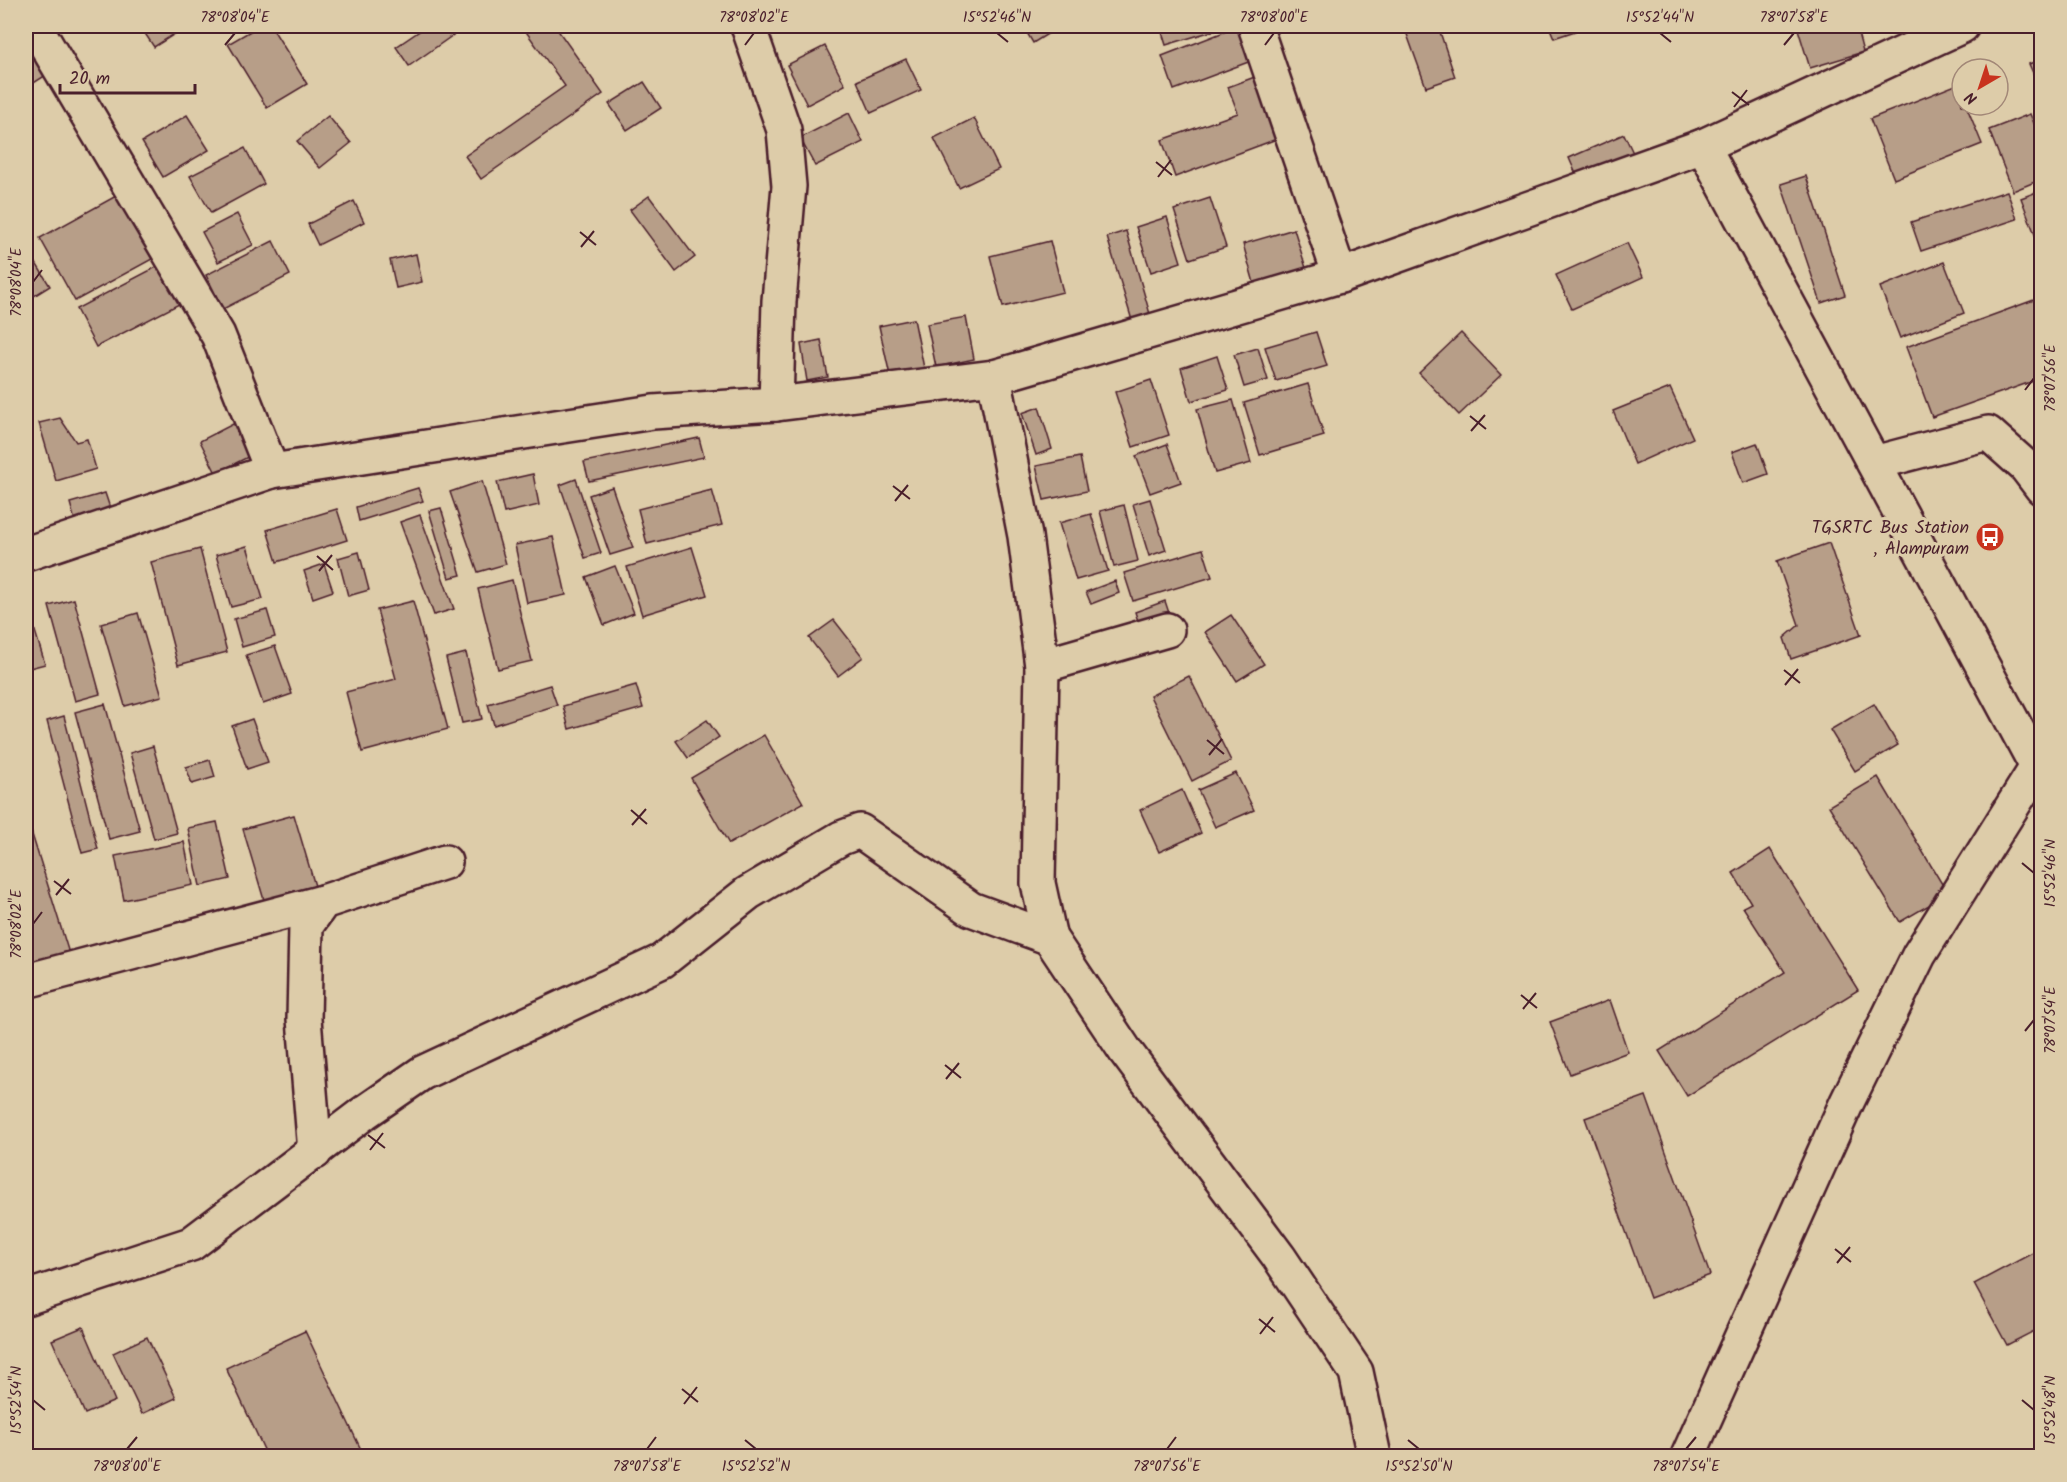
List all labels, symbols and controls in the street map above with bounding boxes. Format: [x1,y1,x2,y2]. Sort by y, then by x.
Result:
text: 78°08'04"E [200,6,271,30]
text: 78°08'02"E [719,6,790,30]
text: 15°52'46"N [963,6,1031,30]
text: 78°08'00"E [1240,6,1309,30]
text: 15°52'44"N [1626,6,1694,30]
text: 78°07'58"E [1760,6,1829,30]
scale bar [60,57,195,95]
north arrow [1950,57,2010,117]
text: 20 m [69,65,110,94]
text: N [1960,85,1983,110]
text: 78°08'04"E [5,246,29,317]
text: 78°07'56"E [2039,343,2063,412]
place label: TGSRTC Bus Station , Alampuram [1812,514,1969,564]
bus stop icon: TGSRTC Bus Station , Alampuram [1974,521,2006,553]
text: 15°52'46"N [2039,839,2063,907]
text: 78°08'02"E [5,888,29,959]
text: 78°07'54"E [2039,985,2063,1054]
text: 15°52'54"N [5,1366,29,1434]
text: 15°52'48"N [2039,1375,2063,1445]
text: 78°08'00"E [93,1455,162,1479]
text: 78°07'58"E [613,1455,682,1479]
text: 15°52'52"N [722,1455,790,1479]
text: 78°07'56"E [1133,1455,1202,1479]
text: 15°52'50"N [1385,1455,1453,1479]
text: 78°07'54"E [1652,1455,1721,1479]

